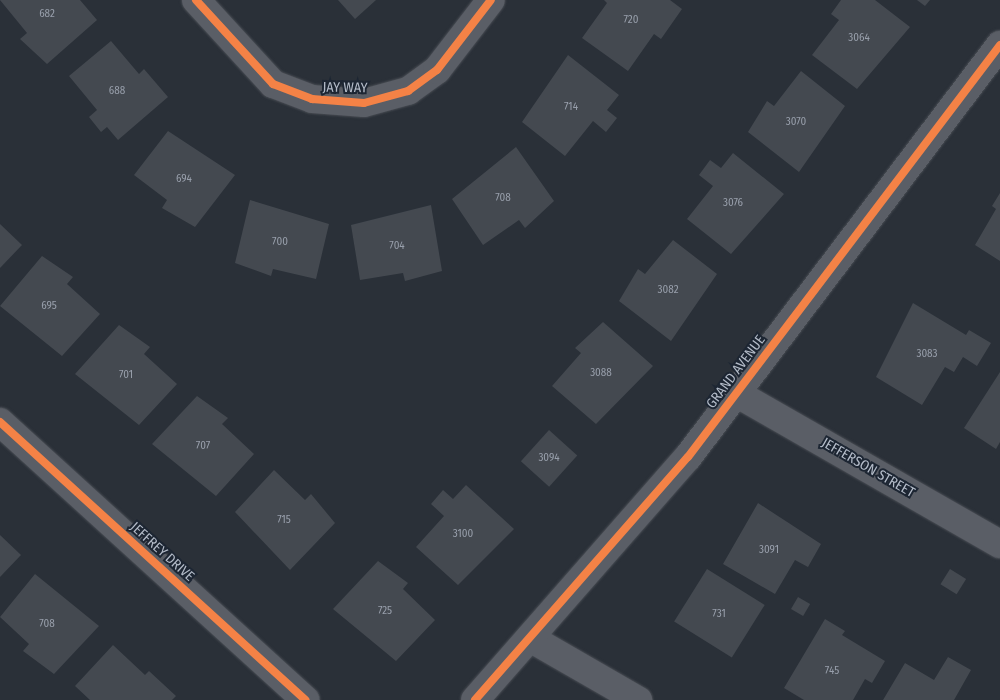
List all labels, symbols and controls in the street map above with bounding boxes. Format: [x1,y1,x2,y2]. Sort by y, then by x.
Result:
house number: 682 [39,7,55,21]
house number: 720 [624,13,638,27]
house number: 3064 [848,31,870,45]
street label: JAY WAY [322,79,368,97]
house number: 688 [109,84,125,98]
house number: 714 [564,100,578,114]
house number: 3070 [786,115,806,129]
house number: 694 [176,172,192,186]
house number: 708 [495,191,511,205]
house number: 3076 [723,196,743,210]
house number: 700 [272,235,288,249]
house number: 704 [389,239,405,253]
house number: 3082 [658,283,678,297]
house number: 695 [41,299,57,313]
street label: GRAND AVENUE [703,332,769,412]
house number: 3083 [916,347,938,361]
house number: 3088 [590,366,612,380]
house number: 701 [119,368,133,382]
street label: JEFFERSON STREET [818,435,918,501]
house number: 707 [196,439,210,453]
house number: 3094 [538,451,560,465]
house number: 715 [277,513,291,527]
street label: JEFFREY DRIVE [127,519,197,585]
house number: 3100 [453,527,473,541]
house number: 3091 [759,543,779,557]
house number: 725 [378,604,392,618]
house number: 731 [712,607,726,621]
house number: 708 [39,617,55,631]
house number: 745 [825,664,839,678]

